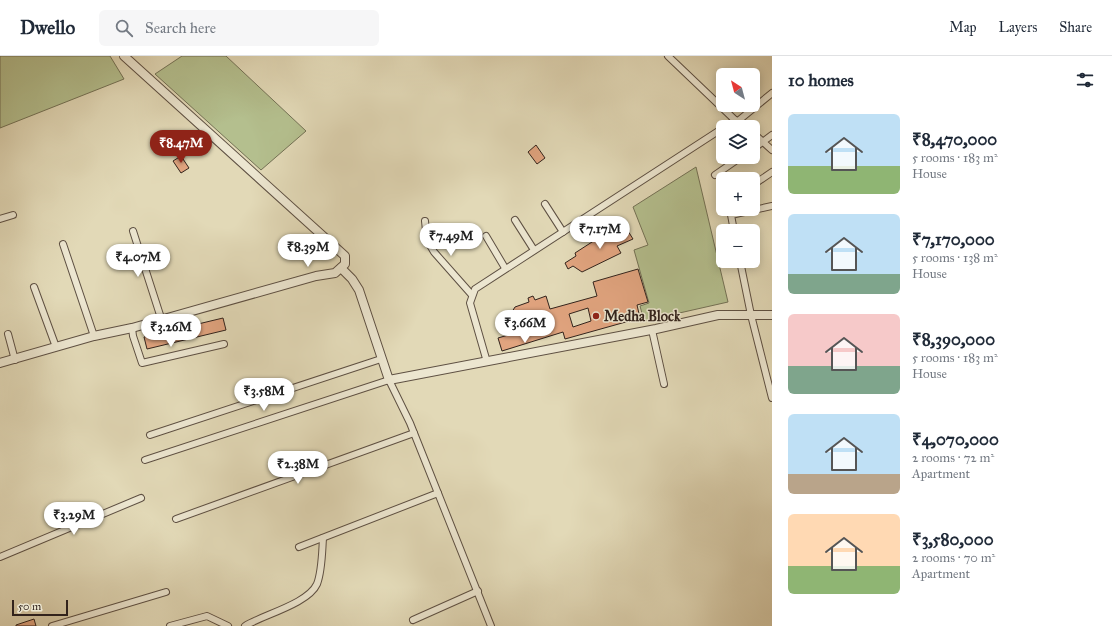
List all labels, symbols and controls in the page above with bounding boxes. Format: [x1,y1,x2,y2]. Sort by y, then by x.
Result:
search box [99,10,379,46]
text: Dwello [20,16,75,39]
icon: search [113,17,135,39]
text: Search here [145,19,216,37]
text: Map [949,19,977,36]
text: Layers [999,19,1037,36]
text: Share [1059,19,1092,36]
north arrow [716,68,760,112]
map controls [716,68,760,268]
icon: filters [1074,69,1096,91]
text: 10 homes [788,70,854,91]
button: layers [716,120,760,164]
text: ₹8,470,000 [912,129,997,150]
pin: ₹8.47M [148,130,214,164]
icon: home [820,130,868,178]
text: ₹8.47M [159,135,203,151]
text: 5 rooms · 183 m² [912,150,998,166]
text: House [912,166,947,182]
button: + [716,172,760,216]
pin: ₹7.17M [567,216,633,250]
text: ₹7.17M [579,221,621,237]
pin: ₹7.49M [418,223,484,257]
button: − [716,224,760,268]
text: ₹7.49M [429,228,473,244]
text: ₹7,170,000 [912,229,995,250]
icon: home [820,230,868,278]
pin: ₹8.39M [275,234,341,268]
text: ₹8.39M [287,239,329,255]
pin: ₹4.07M [105,244,171,278]
text: ₹4.07M [115,249,161,265]
text: 5 rooms · 138 m² [912,250,998,266]
text: House [912,266,947,282]
place label: Medha Block [604,308,681,325]
pin: ₹3.66M [492,310,558,344]
marker: Medha Block [591,311,601,321]
pin: ₹3.26M [138,314,204,348]
text: ₹3.66M [504,315,546,331]
text: ₹3.26M [150,319,192,335]
text: ₹8,390,000 [912,329,995,350]
icon: home [820,330,868,378]
text: 5 rooms · 183 m² [912,350,998,366]
text: House [912,366,947,382]
pin: ₹3.58M [231,378,297,412]
text: ₹3.58M [243,383,285,399]
text: ₹4,070,000 [912,429,999,450]
icon: home [820,430,868,478]
text: 2 rooms · 72 m² [912,450,994,466]
pin: ₹2.38M [265,451,331,485]
text: ₹2.38M [277,456,319,472]
text: Apartment [912,466,970,482]
pin: ₹3.29M [41,502,107,536]
text: ₹3.29M [53,507,95,523]
text: ₹3,580,000 [912,529,994,550]
icon: home [820,530,868,578]
text: 2 rooms · 70 m² [912,550,995,566]
text: Apartment [912,566,970,582]
scale bar [12,598,68,617]
text: 50 m [18,600,41,613]

